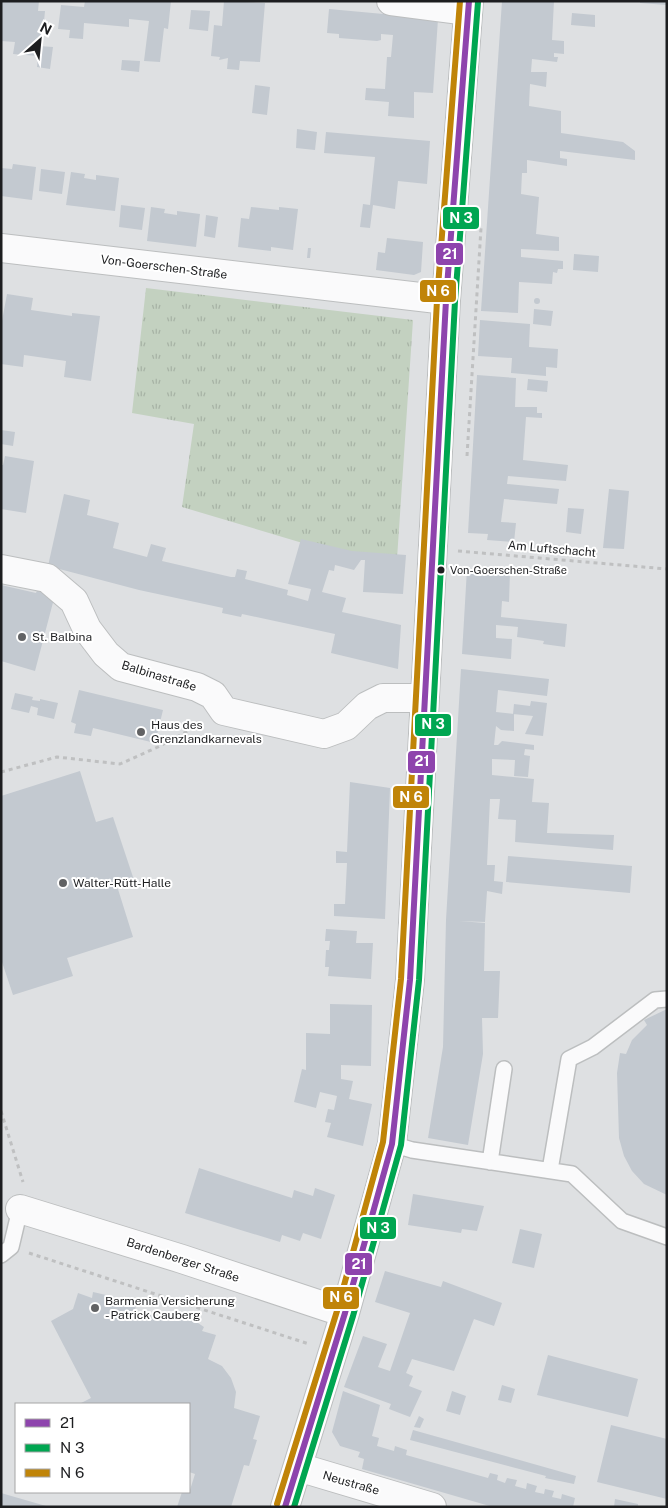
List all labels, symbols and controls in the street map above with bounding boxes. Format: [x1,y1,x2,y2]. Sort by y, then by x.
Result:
north arrow [15,15,65,65]
text: N [37,19,54,38]
line badge: N 3 [442,206,480,230]
text: N 3 [449,210,473,226]
line badge: 21 [435,242,464,266]
text: 21 [443,246,457,262]
street label: Von-Goerschen-Straße [100,252,228,282]
line badge: N 6 [419,279,457,303]
text: N 6 [426,283,450,299]
street label: Am Luftschacht [507,538,597,560]
place label: Von-Goerschen-Straße [450,564,567,576]
marker: Von-Goerschen-Straße [436,565,446,575]
place label: St. Balbina [32,630,92,644]
marker: St. Balbina [16,631,28,643]
street label: Balbinastraße [120,658,198,694]
line badge: N 3 [414,713,452,737]
text: N 3 [421,716,445,732]
place label: Haus des Grenzlandkarnevals [151,718,262,746]
marker: Haus des Grenzlandkarnevals [135,726,147,738]
line badge: 21 [407,750,436,774]
text: 21 [415,753,429,769]
line badge: N 6 [392,785,430,809]
text: N 6 [399,789,423,805]
place label: Walter-Rütt-Halle [73,876,171,890]
marker: Walter-Rütt-Halle [57,877,69,889]
line badge: N 3 [359,1216,397,1240]
text: N 3 [366,1220,390,1236]
street label: Bardenberger Straße [125,1235,241,1285]
line badge: 21 [344,1252,373,1276]
text: 21 [352,1256,366,1272]
line badge: N 6 [322,1286,360,1310]
text: N 6 [329,1289,353,1305]
place label: Barmenia Versicherung - Patrick Cauberg [105,1294,235,1322]
marker: Barmenia Versicherung - Patrick Cauberg [89,1302,101,1314]
legend [15,1403,190,1493]
text: 21 [60,1414,75,1431]
text: N 3 [60,1439,84,1456]
text: N 6 [60,1464,84,1481]
street label: Neustraße [321,1468,381,1498]

